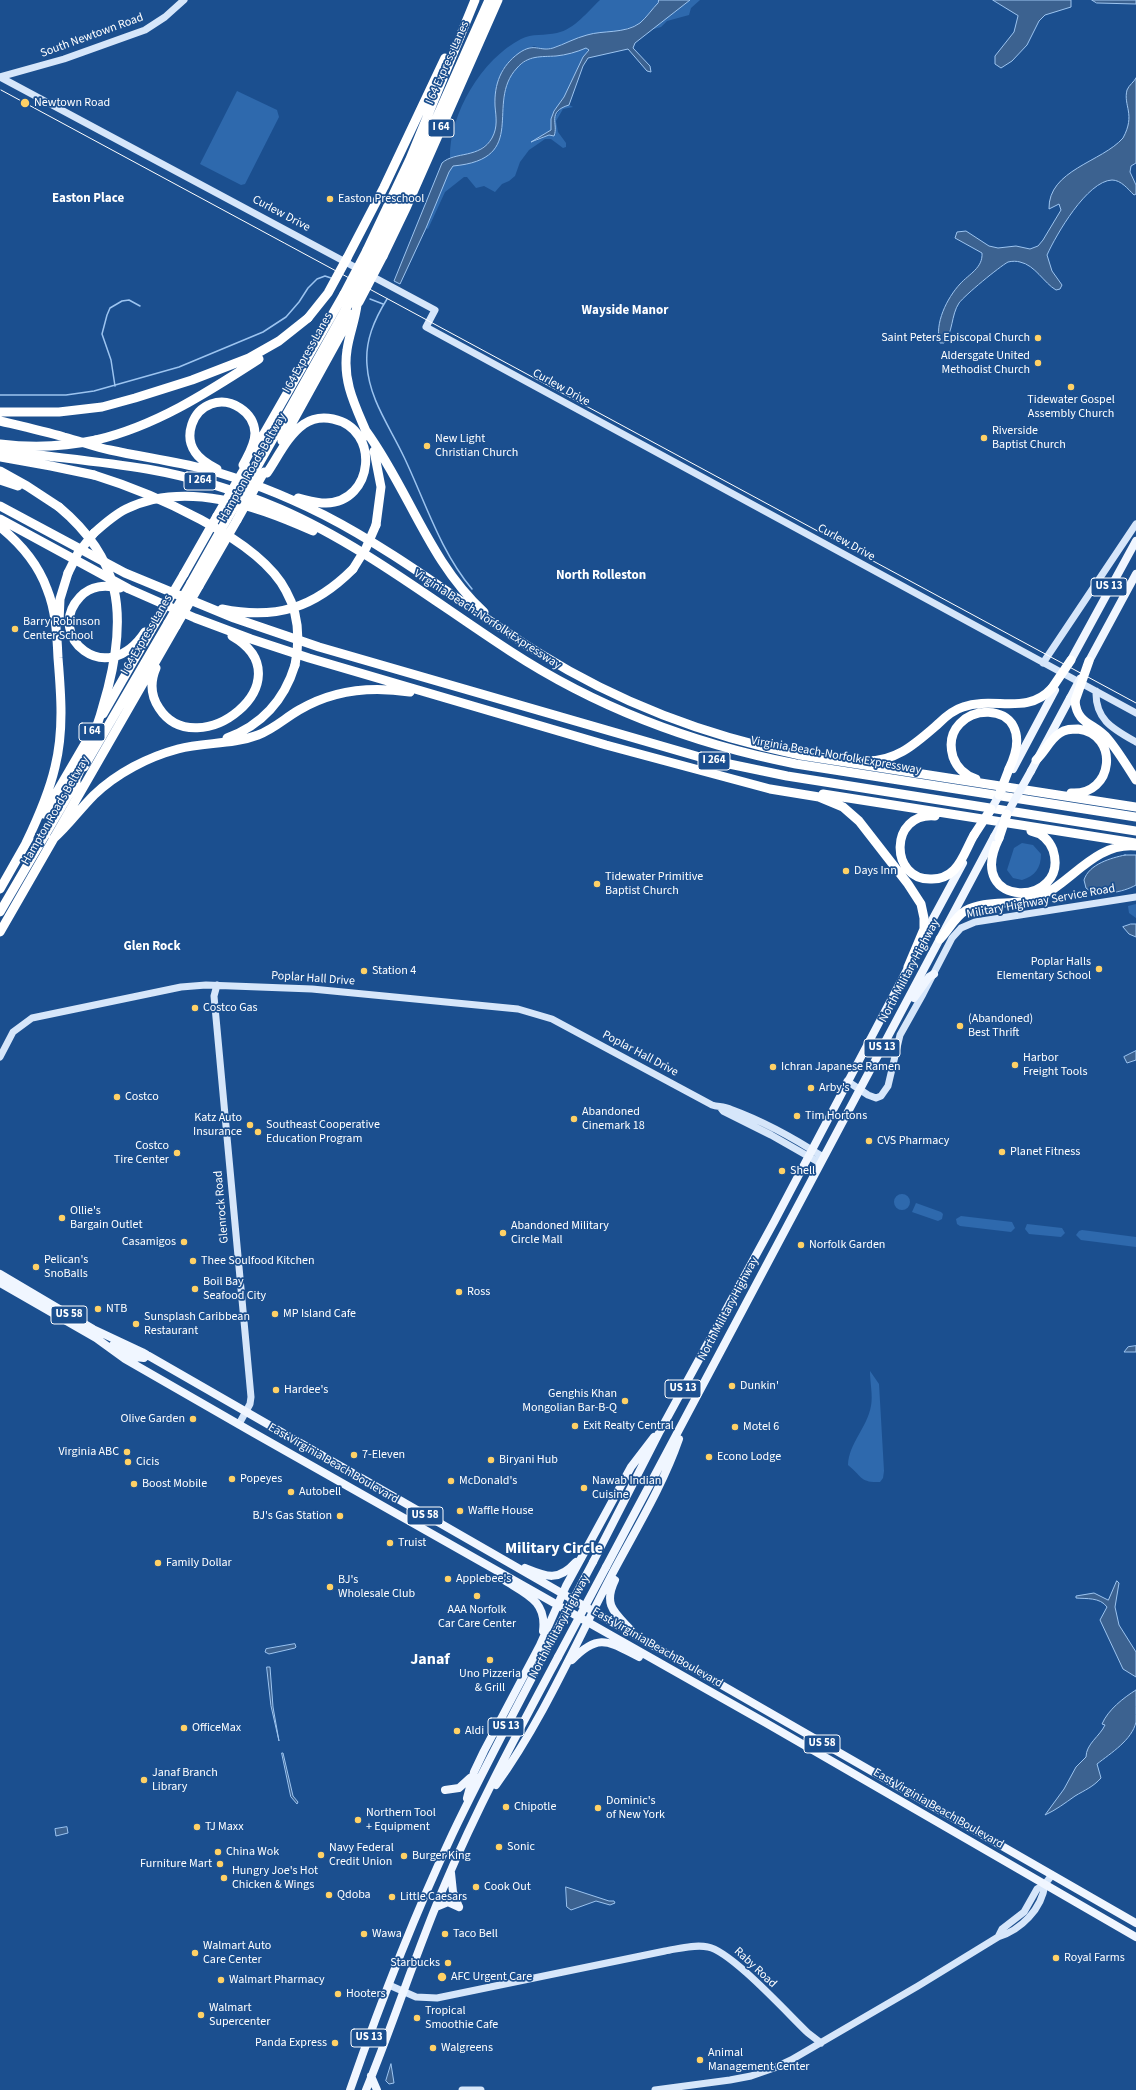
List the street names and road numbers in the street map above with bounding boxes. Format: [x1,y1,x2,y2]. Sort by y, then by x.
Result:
street label: South Newtown Road [39,11,145,61]
street label: I 64 Express Lanes [423,19,473,107]
road number: I 64 [428,119,454,137]
street label: Curlew Drive [250,193,312,235]
street label: I 64 Express Lanes [280,310,336,396]
street label: Curlew Drive [530,366,592,410]
street label: Hampton Roads Beltway [216,411,290,525]
road number: I 264 [184,472,216,490]
street label: Curlew Drive [815,521,877,565]
street label: Virginia Beach-Norfolk Expressway [411,567,563,673]
road number: US 13 [1091,578,1127,596]
street label: I 64 Express Lanes [118,593,176,677]
road number: I 64 [79,723,105,741]
street label: Virginia Beach-Norfolk Expressway [750,734,922,778]
road number: I 264 [698,752,730,770]
street label: Hampton Roads Beltway [19,754,93,868]
street label: Military Highway Service Road [966,882,1116,922]
street label: North Military Highway [877,917,943,1025]
street label: Poplar Hall Drive [271,969,355,989]
street label: Poplar Hall Drive [600,1028,680,1080]
road number: US 13 [864,1039,900,1057]
street label: Glenrock Road [212,1170,232,1244]
street label: North Military Highway [696,1255,762,1363]
road number: US 58 [51,1306,87,1324]
road number: US 13 [665,1380,701,1398]
street label: East Virginia Beach Boulevard [265,1421,401,1507]
road number: US 58 [407,1507,443,1525]
street label: North Military Highway [527,1573,593,1681]
street label: East Virginia Beach Boulevard [589,1605,725,1691]
road number: US 13 [488,1718,524,1736]
road number: US 58 [804,1735,840,1753]
street label: East Virginia Beach Boulevard [870,1766,1006,1852]
street label: Raby Road [731,1945,779,1991]
road number: US 13 [351,2029,387,2047]

